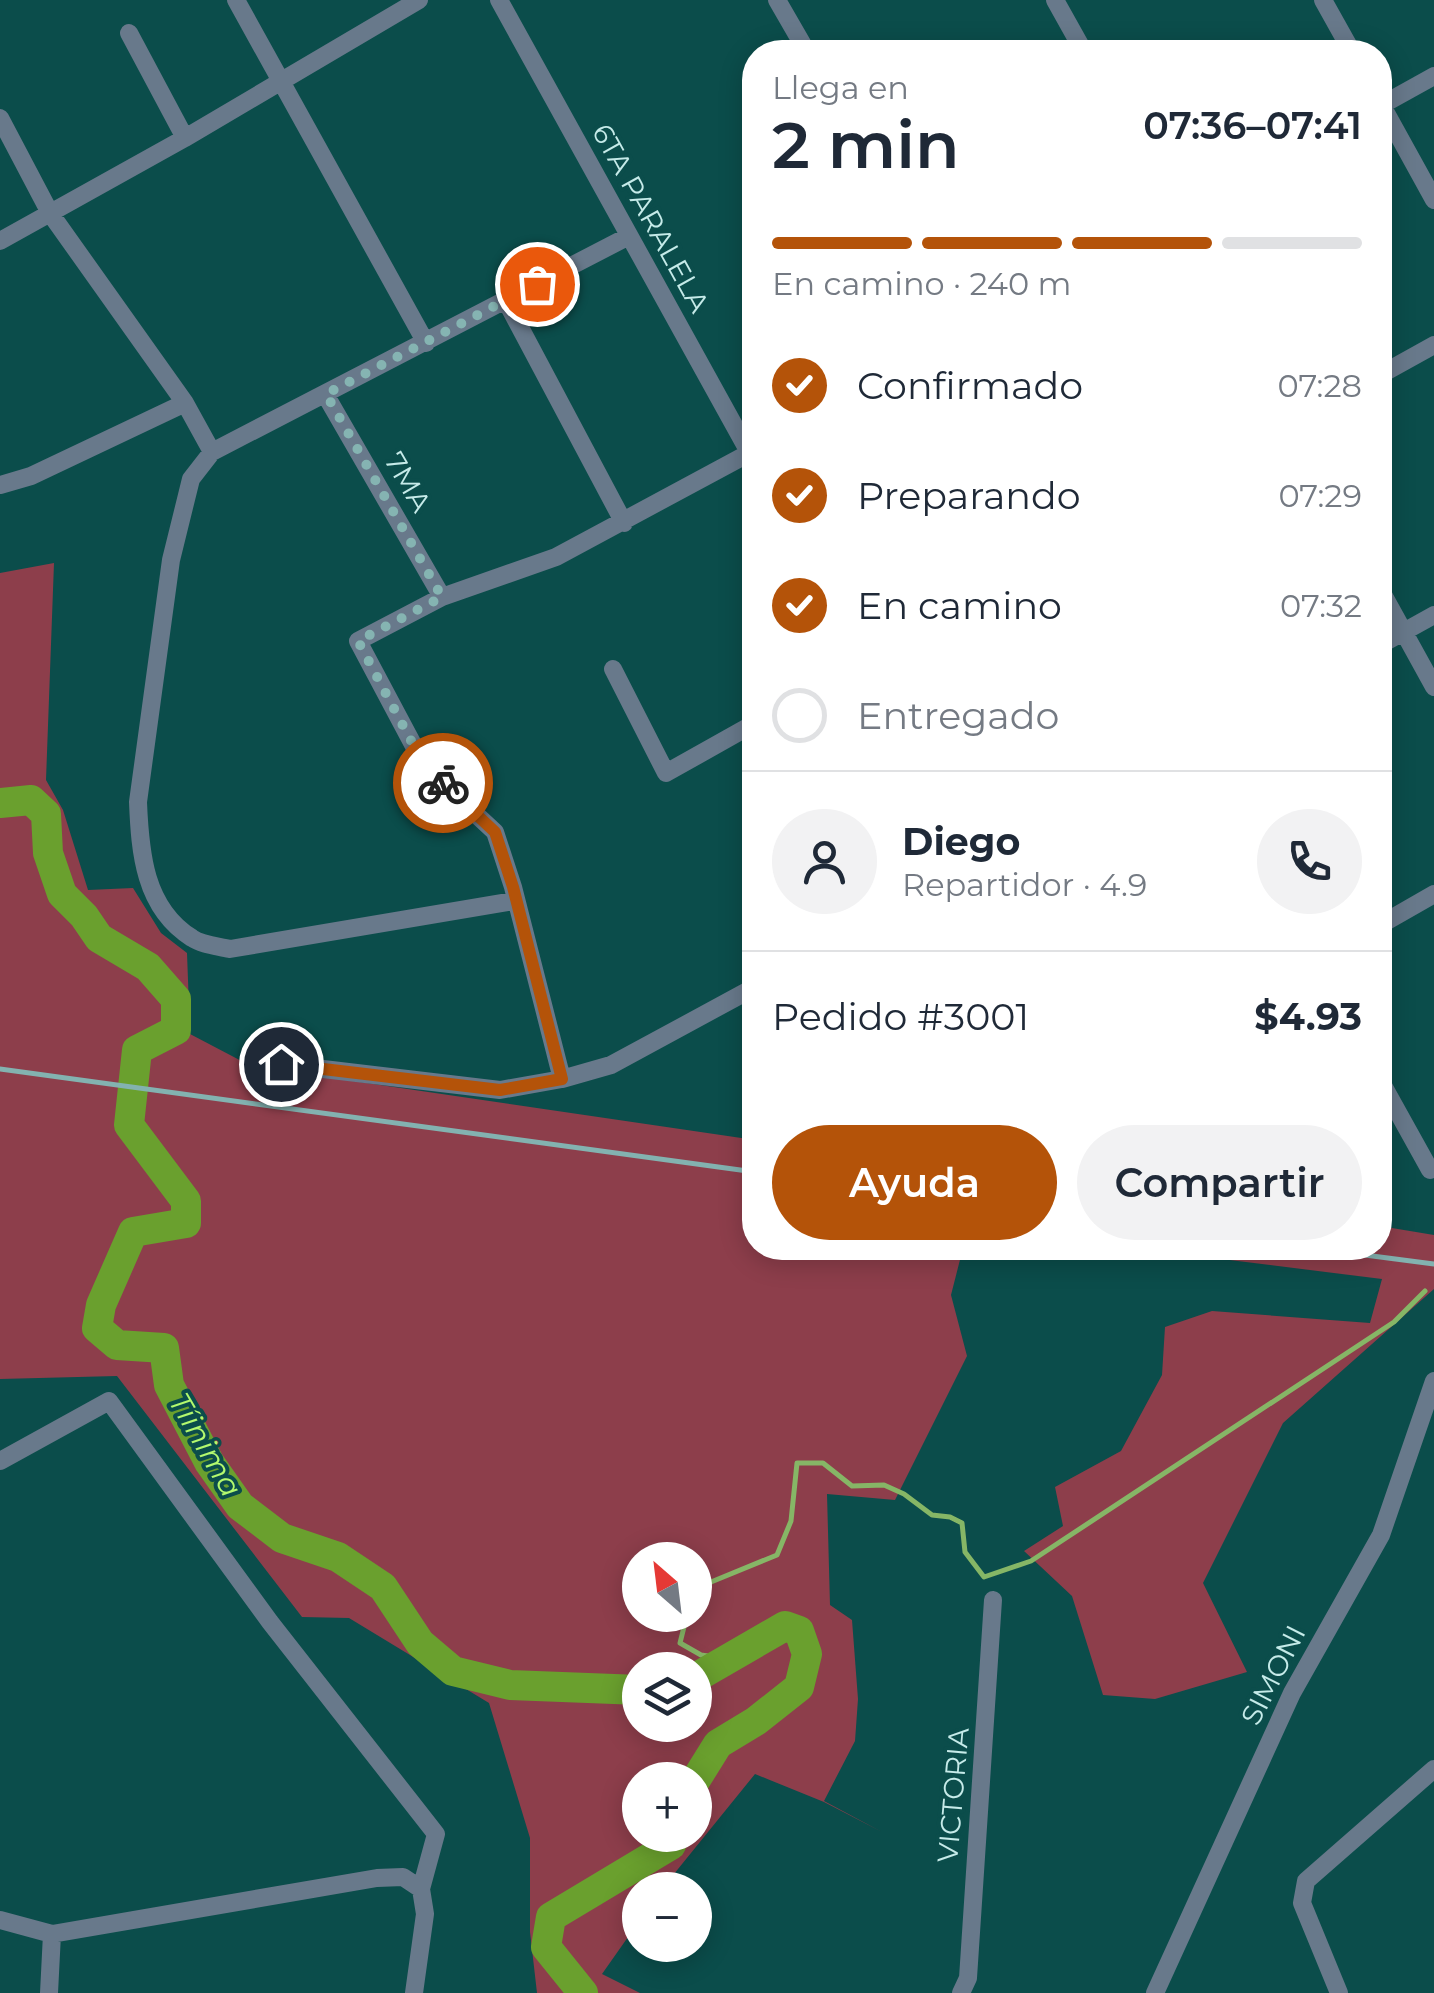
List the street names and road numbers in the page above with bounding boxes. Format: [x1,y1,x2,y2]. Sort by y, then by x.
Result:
street label: 6TA PARALELA [585,118,717,319]
street label: 7MA [377,446,439,519]
street label: SIMONI [1234,1620,1312,1730]
street label: VICTORIA [930,1725,976,1864]

